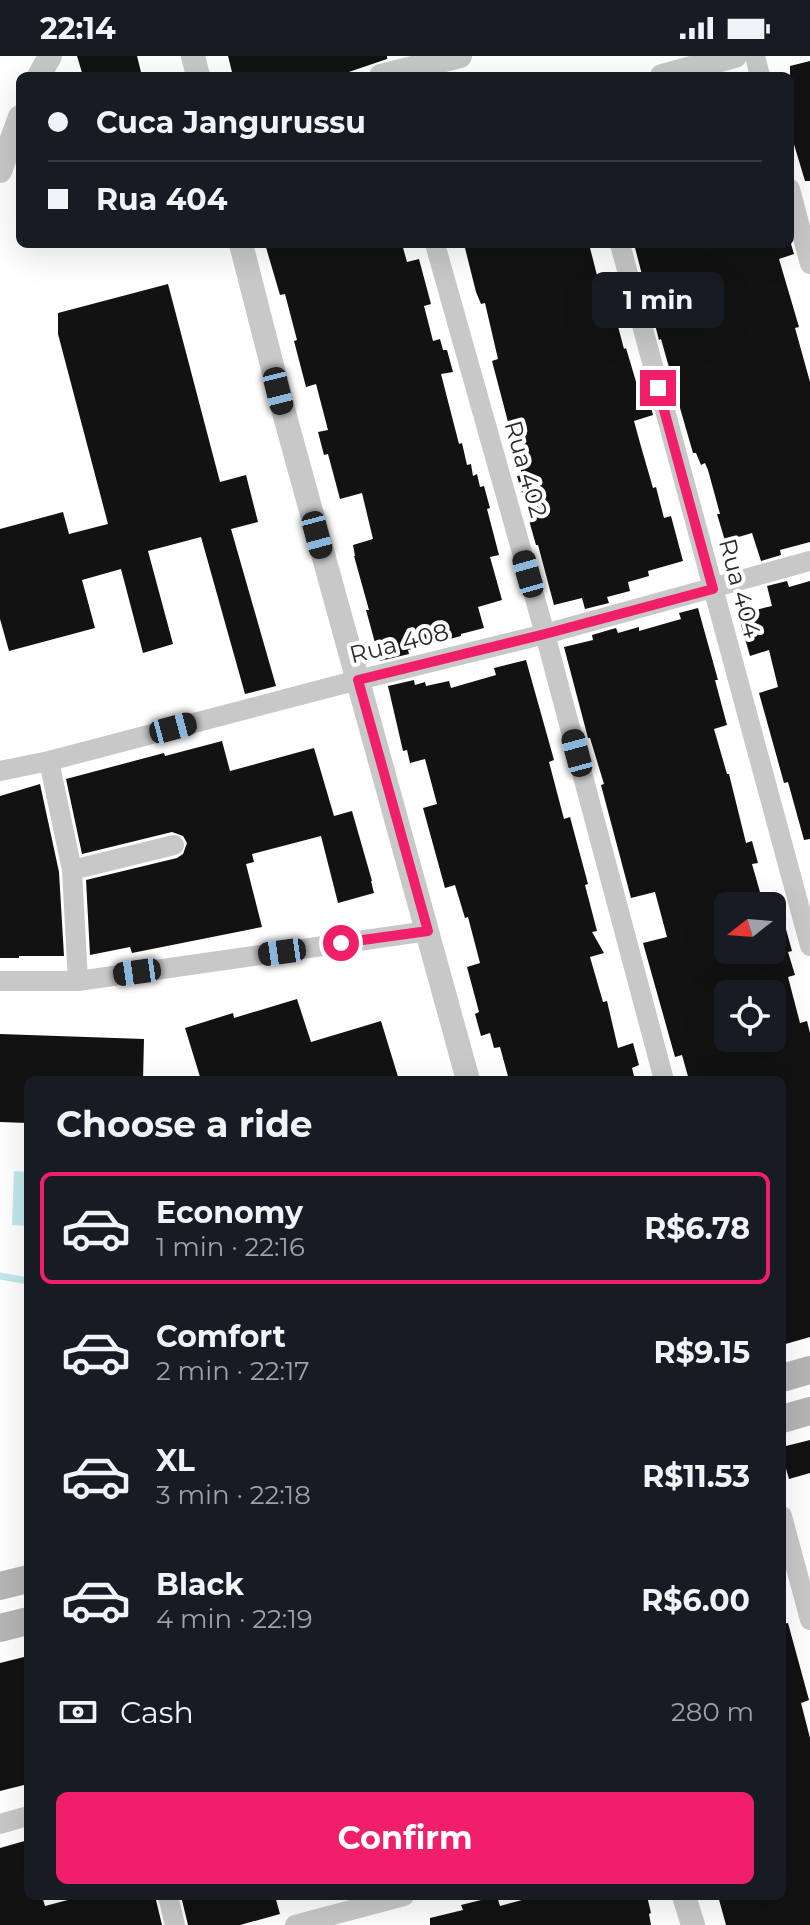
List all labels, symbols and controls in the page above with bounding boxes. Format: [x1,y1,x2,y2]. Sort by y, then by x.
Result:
text: 22:14 [40,10,116,47]
text: Cuca Jangurussu [96,104,366,141]
text: Rua 404 [96,181,227,218]
callout: 1 min [592,272,724,328]
text: 1 min [623,284,693,316]
car [261,365,295,417]
route end [640,370,676,406]
street label: Rua 402 [498,417,554,521]
car [299,509,335,561]
street label: Rua 404 [713,535,767,641]
car [510,548,546,600]
street label: Rua 408 [346,617,452,669]
car [147,710,199,746]
car [559,727,595,779]
north arrow [714,892,786,964]
map controls [714,892,786,1052]
route start [323,925,359,961]
car [257,937,307,967]
car [112,957,162,987]
button: locate [714,980,786,1052]
text: Choose a ride [56,1102,313,1146]
icon: car [60,1192,132,1264]
text: Economy [156,1194,303,1231]
text: R$6.78 [644,1210,750,1247]
text: 1 min · 22:16 [156,1231,305,1263]
icon: car [60,1316,132,1388]
text: Comfort [156,1318,286,1355]
text: R$9.15 [653,1334,750,1371]
text: 2 min · 22:17 [156,1355,310,1387]
icon: car [60,1440,132,1512]
text: XL [156,1442,195,1479]
text: R$11.53 [642,1458,750,1495]
text: 3 min · 22:18 [156,1479,311,1511]
icon: car [60,1564,132,1636]
text: Black [156,1566,244,1603]
text: R$6.00 [641,1582,750,1619]
text: 4 min · 22:19 [156,1603,313,1635]
icon: cash [56,1690,100,1734]
text: Cash [120,1694,194,1731]
text: 280 m [671,1696,754,1728]
button: Confirm [56,1792,754,1884]

